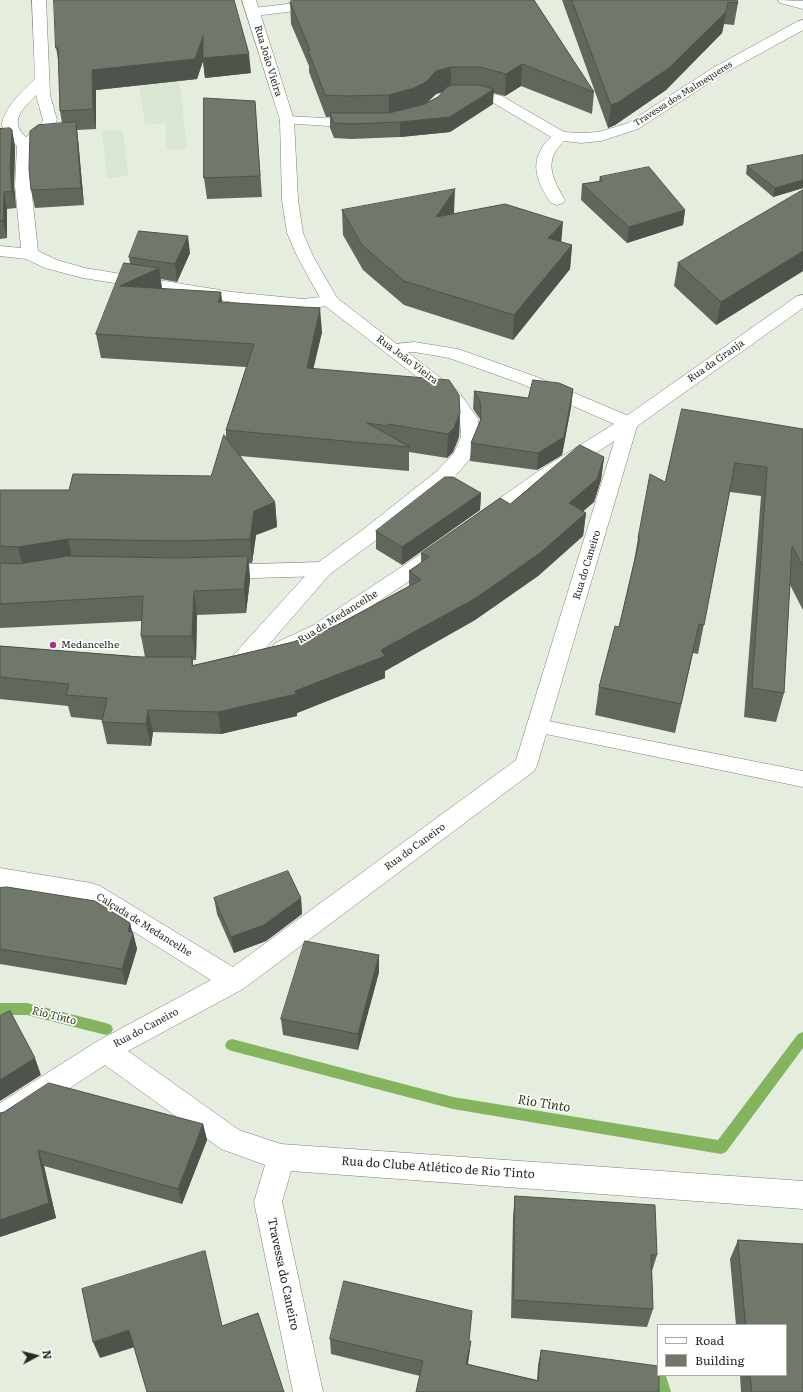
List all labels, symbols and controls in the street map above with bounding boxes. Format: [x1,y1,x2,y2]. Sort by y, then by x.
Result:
street label: Rua João Vieira [251,24,285,98]
street label: Travessa dos Malmequeres [632,59,734,129]
street label: Rua João Vieira [374,333,440,387]
street label: Rua da Granja [685,337,747,385]
street label: Rua do Caneiro [571,529,603,601]
street label: Rua de Medancelhe [296,588,380,646]
place label: Medancelhe [61,639,119,651]
marker: Medancelhe [48,640,58,650]
street label: Rua do Caneiro [382,821,448,873]
street label: Calçada de Medancelhe [94,891,194,959]
water label: Rio Tinto [30,1004,78,1028]
street label: Rua do Caneiro [111,1006,181,1050]
water label: Rio Tinto [516,1092,572,1116]
street label: Rua do Clube Atlético de Rio Tinto [341,1154,535,1182]
street label: Travessa do Caneiro [264,1216,302,1332]
legend [657,1324,787,1376]
text: Road [695,1331,724,1349]
north arrow [16,1336,56,1376]
text: N [39,1349,56,1360]
text: Building [695,1351,744,1369]

